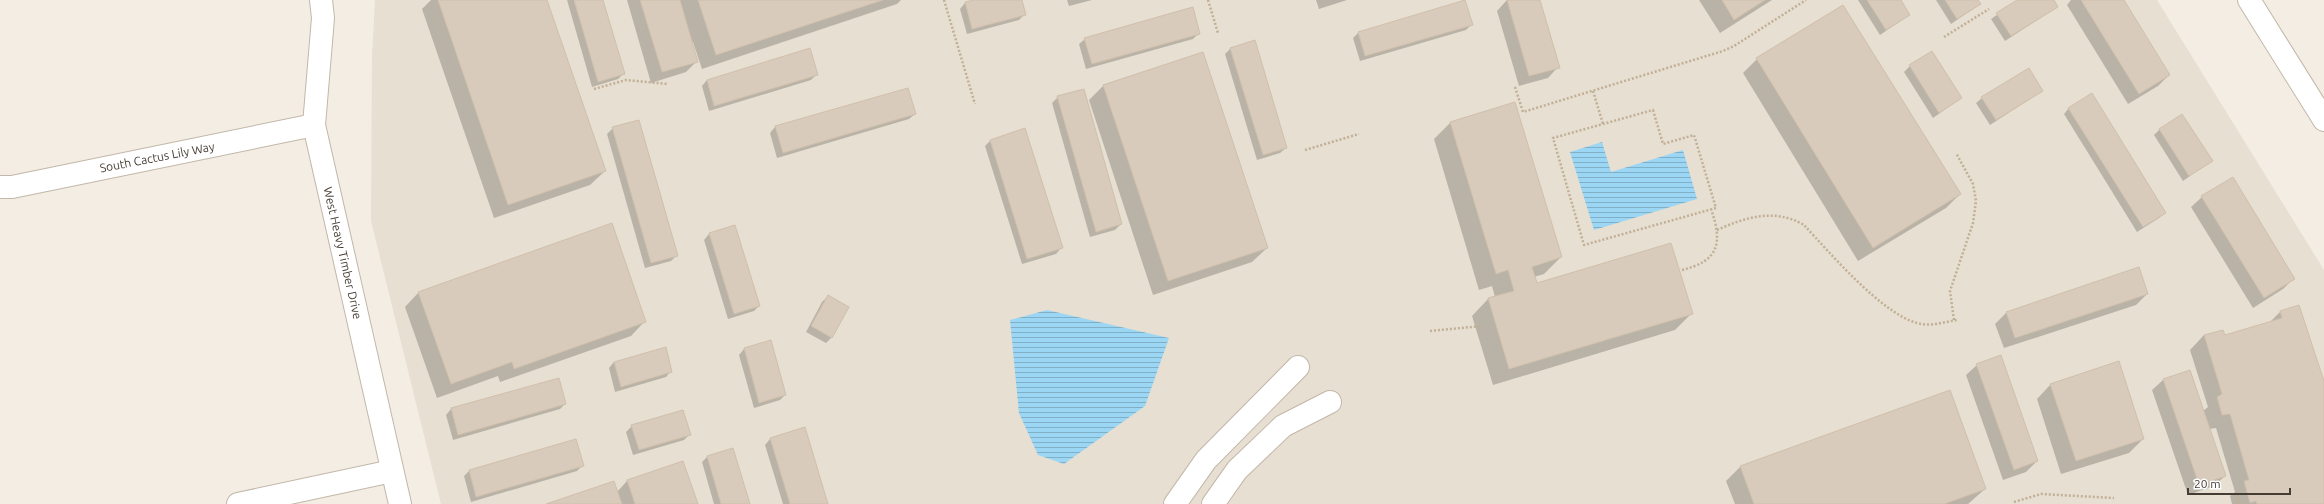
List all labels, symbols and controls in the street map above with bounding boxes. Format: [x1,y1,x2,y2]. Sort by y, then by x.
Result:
street label: South Cactus Lily Way [99,139,216,175]
street label: West Heavy Timber Drive [321,186,365,320]
scale bar [2188,470,2290,496]
text: 20 m [2194,477,2221,490]

